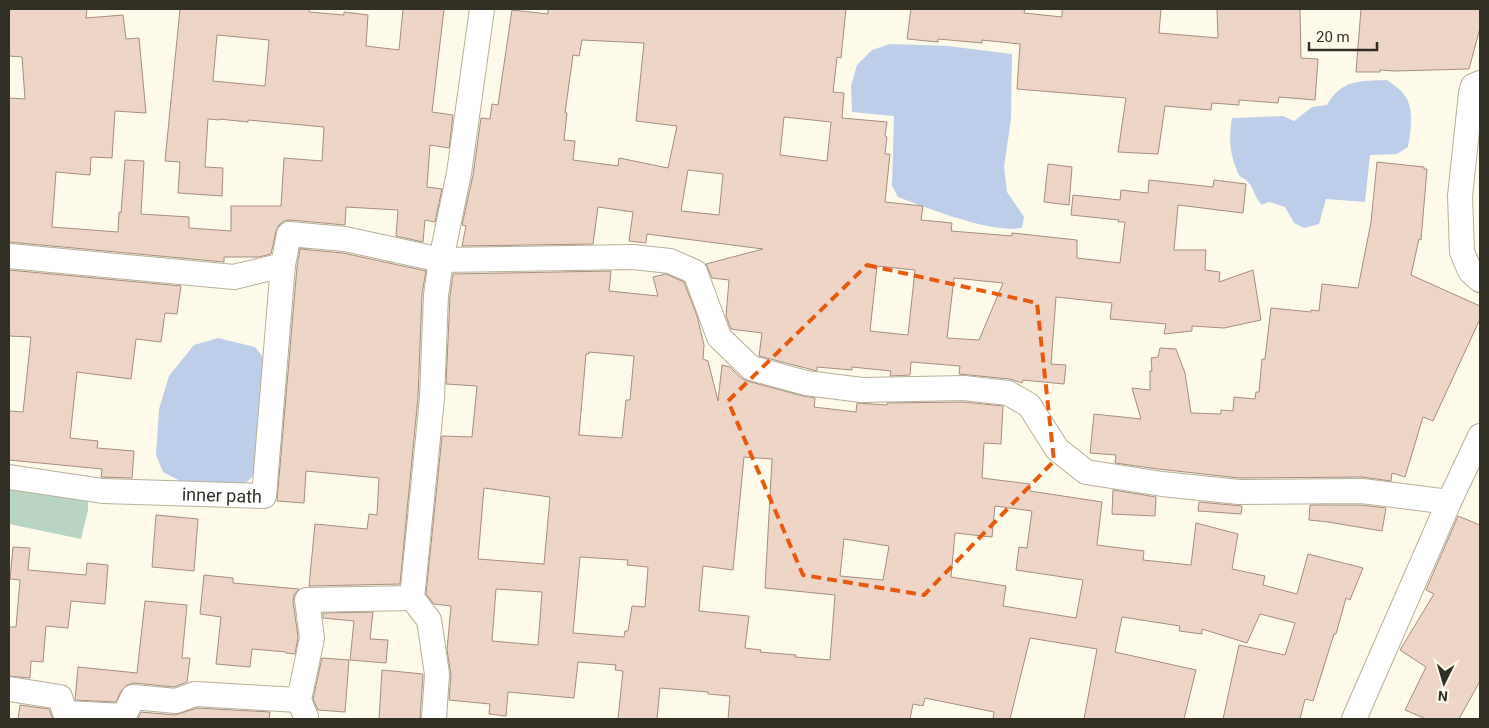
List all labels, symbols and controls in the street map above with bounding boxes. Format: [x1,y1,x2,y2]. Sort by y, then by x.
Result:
scale bar [1309,20,1376,52]
text: 20 m [1316,28,1350,46]
street label: inner path [182,483,262,506]
north arrow [1419,658,1469,708]
text: N [1437,688,1448,704]

